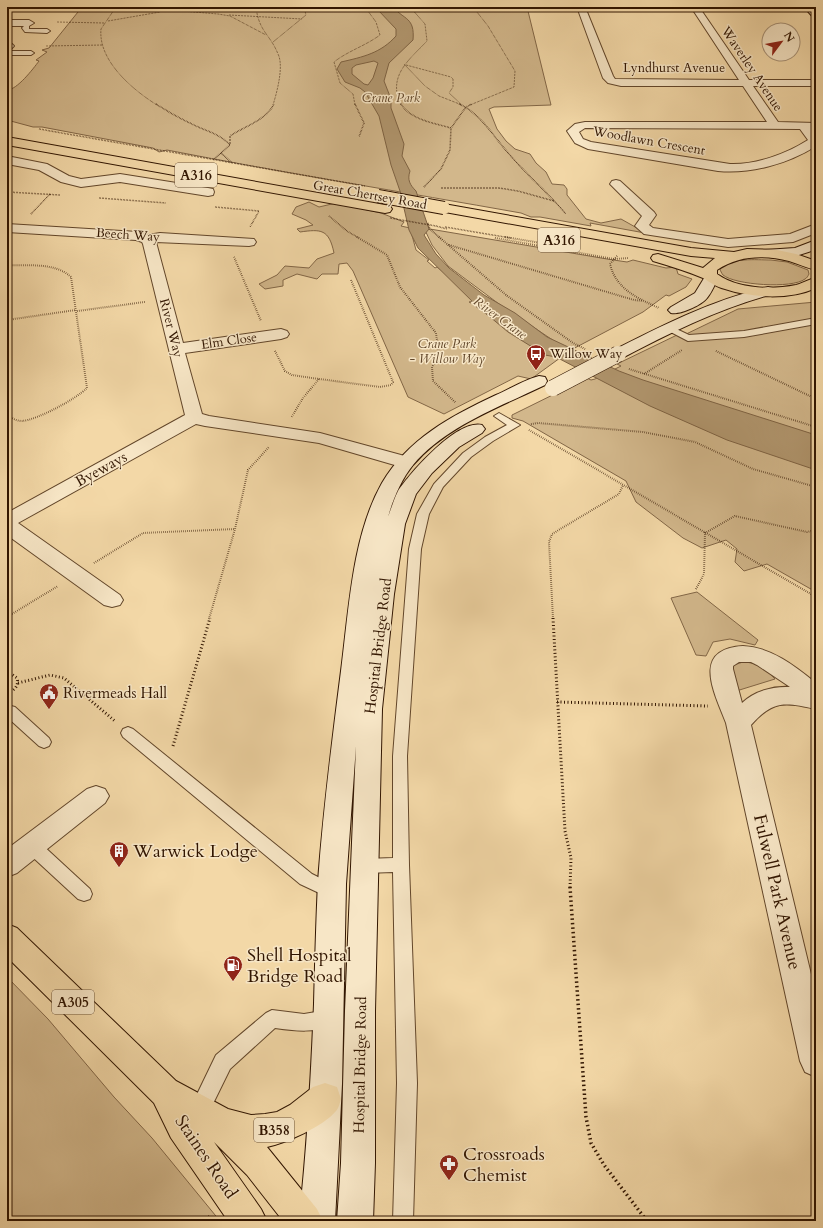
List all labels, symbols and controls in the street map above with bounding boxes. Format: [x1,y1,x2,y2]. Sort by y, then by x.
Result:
street label: Waverley Avenue [716,22,787,115]
north arrow [761,22,801,62]
text: N [780,29,798,45]
street label: Lyndhurst Avenue [623,59,725,77]
park label: Crane Park [362,89,421,107]
street label: Woodlawn Crescent [590,122,707,160]
road number: A316 [175,163,217,187]
street label: Great Chertsey Road [312,176,428,214]
street label: Beech Way [95,224,161,246]
road number: A316 [538,228,580,252]
water label: River Crane [470,292,531,344]
street label: River Way [155,297,187,360]
street label: Elm Close [200,328,258,354]
park label: Crane Park - Willow Way [409,335,485,368]
bus stop icon: Willow Way [525,343,547,371]
place label: Willow Way [549,345,623,363]
street label: Byeways [71,447,131,491]
street label: Hospital Bridge Road [360,577,396,715]
public building icon: Rivermeads Hall [38,682,60,710]
place label: Rivermeads Hall [63,683,167,703]
street label: Fulwell Park Avenue [747,812,807,972]
place label: Warwick Lodge [132,839,258,864]
building icon: Warwick Lodge [108,840,130,868]
place label: Shell Hospital Bridge Road [247,943,352,989]
fuel station icon: Shell Hospital Bridge Road [222,954,244,982]
road number: A305 [52,990,94,1014]
street label: Hospital Bridge Road [349,996,371,1134]
street label: Staines Road [169,1110,244,1204]
road number: B358 [254,1118,294,1142]
place label: Crossroads Chemist [463,1142,545,1188]
pharmacy icon: Crossroads Chemist [438,1153,460,1181]

